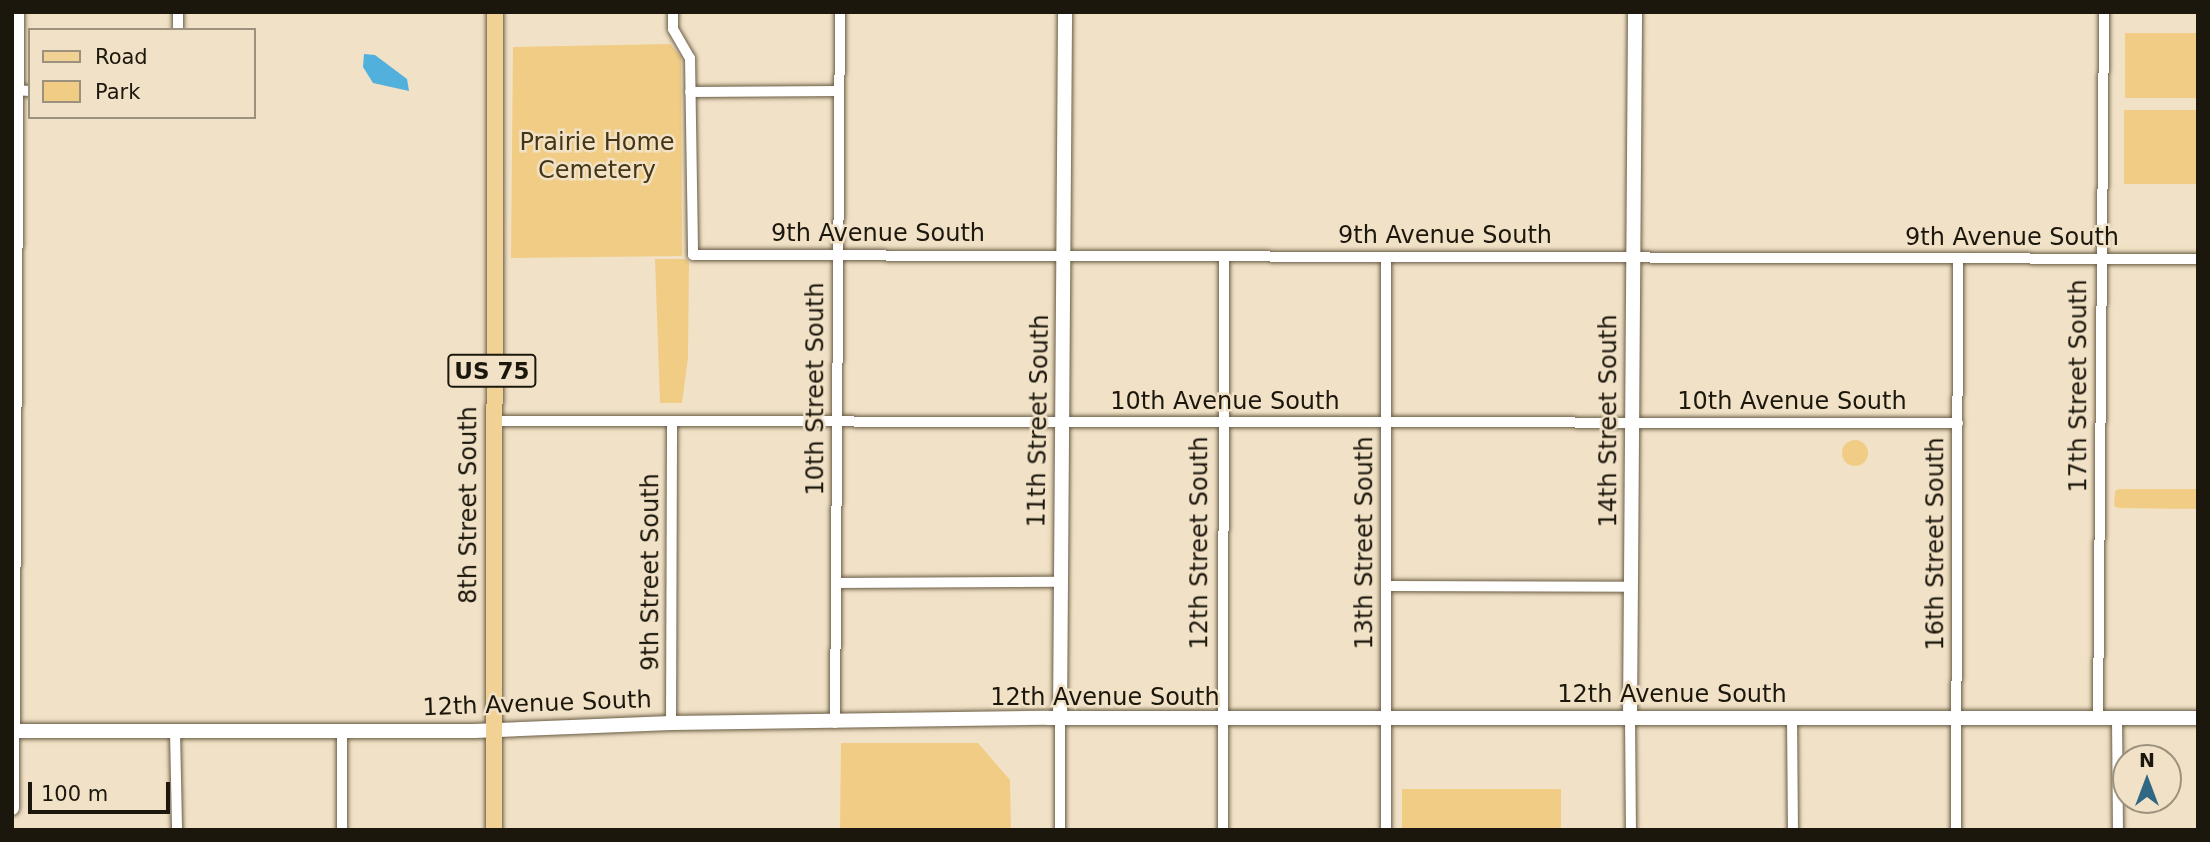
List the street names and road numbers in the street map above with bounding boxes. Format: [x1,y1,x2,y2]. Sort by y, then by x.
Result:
street label: 9th Avenue South [771,220,985,248]
street label: 9th Avenue South [1338,222,1552,250]
street label: 9th Avenue South [1905,224,2119,252]
street label: 17th Street South [2065,279,2093,493]
street label: 10th Street South [802,282,830,496]
street label: 11th Street South [1023,314,1055,528]
street label: 14th Street South [1595,314,1623,528]
road number: US 75 [447,352,538,390]
street label: 10th Avenue South [1110,388,1340,416]
street label: 10th Avenue South [1677,388,1907,416]
street label: 8th Street South [455,406,483,604]
street label: 12th Street South [1186,436,1214,650]
street label: 13th Street South [1351,436,1379,650]
street label: 16th Street South [1922,437,1950,651]
street label: 9th Street South [637,473,665,671]
street label: 12th Avenue South [1557,681,1787,709]
street label: 12th Avenue South [990,684,1220,712]
street label: 12th Avenue South [422,686,652,722]

